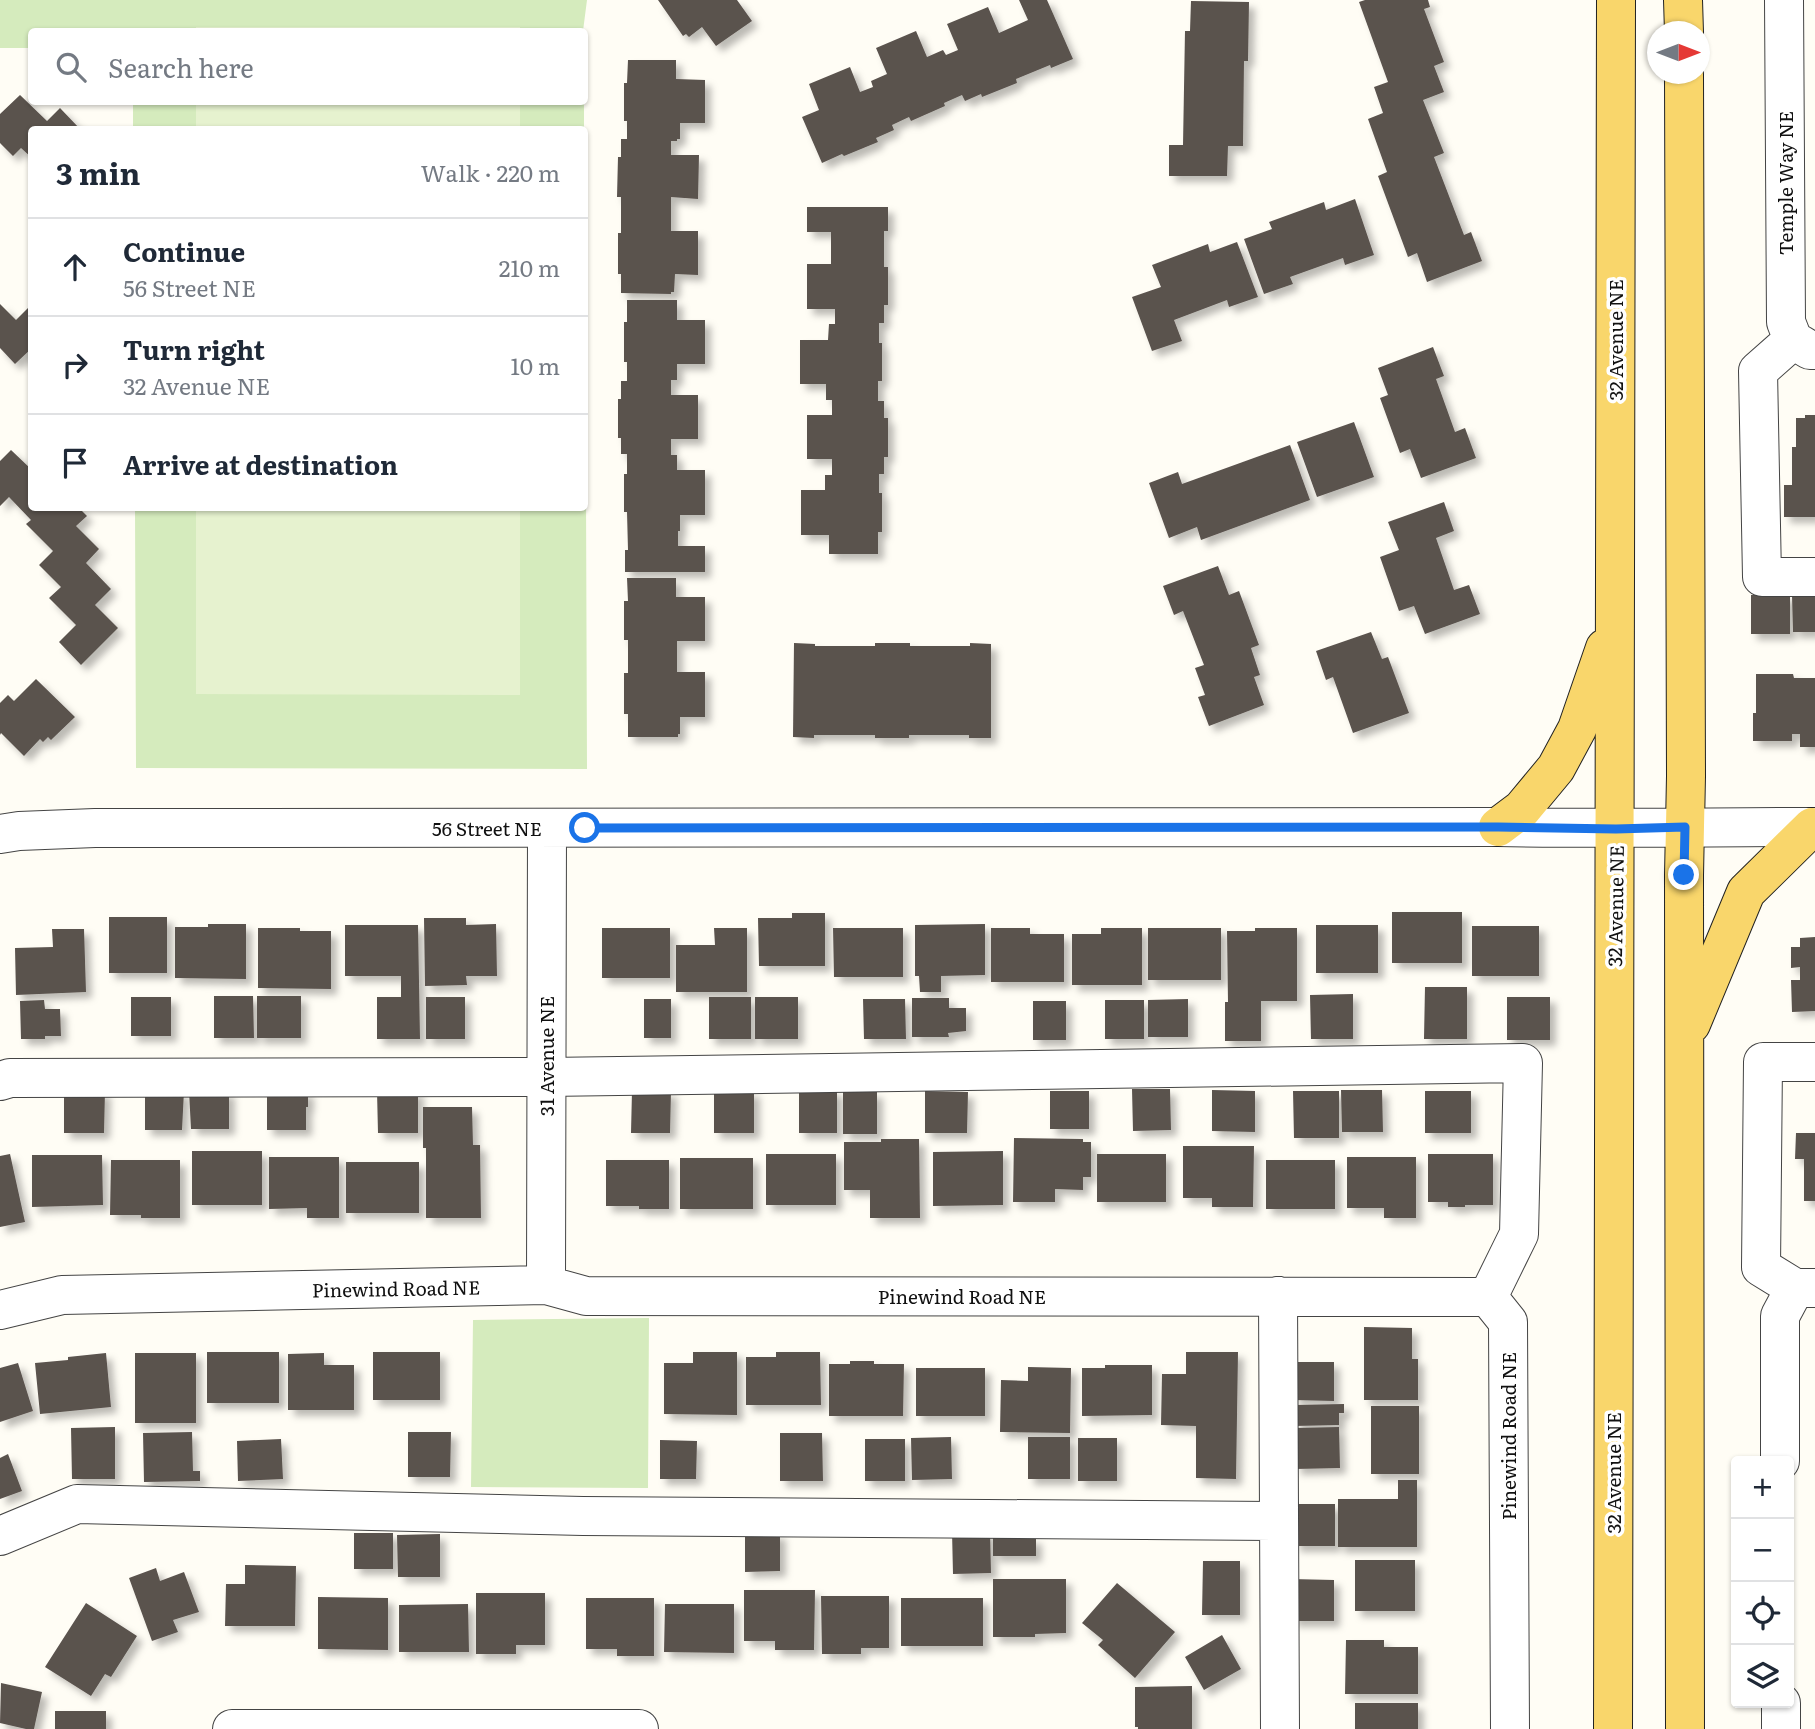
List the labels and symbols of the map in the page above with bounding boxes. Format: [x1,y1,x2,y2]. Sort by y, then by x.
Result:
north arrow [1647,21,1710,84]
street label: Temple Way NE [1771,111,1799,255]
street label: 32 Avenue NE [1601,279,1629,401]
route start [569,812,600,843]
street label: 56 Street NE [432,814,542,842]
street label: 32 Avenue NE [1600,845,1630,967]
route end [1668,859,1699,890]
street label: 31 Avenue NE [532,996,560,1116]
street label: Pinewind Road NE [312,1273,480,1303]
street label: Pinewind Road NE [878,1282,1046,1310]
street label: Pinewind Road NE [1494,1352,1522,1520]
street label: 32 Avenue NE [1599,1412,1627,1534]

